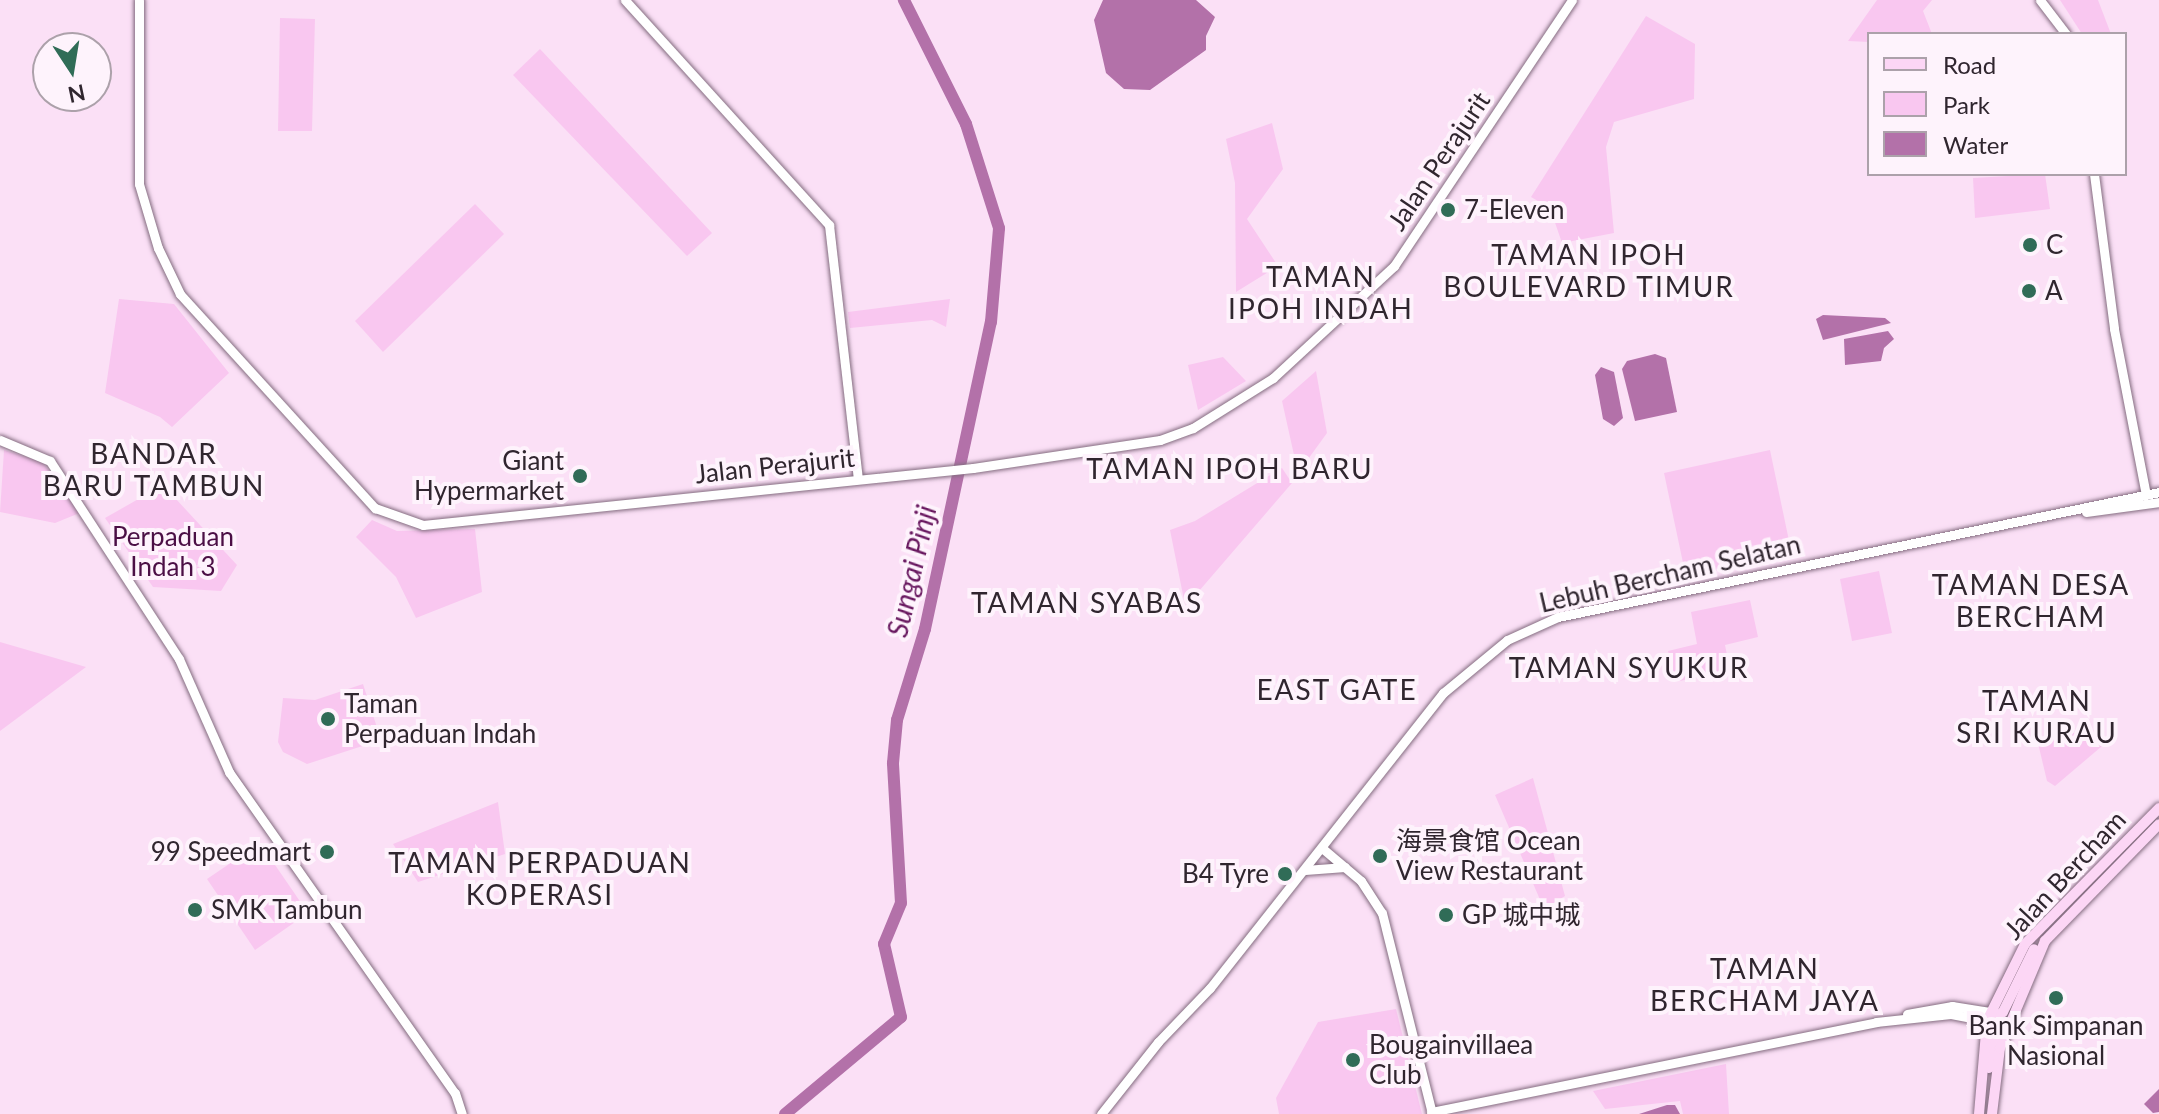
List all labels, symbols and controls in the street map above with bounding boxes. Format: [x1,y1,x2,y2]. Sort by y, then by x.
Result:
north arrow [32,32,112,112]
legend [1867,32,2127,176]
text: Road [1943,50,1996,79]
text: N [66,79,88,109]
street label: Jalan Perajurit [1381,86,1497,236]
text: Park [1943,90,1990,119]
text: Water [1943,130,2008,159]
place label: 7-Eleven [1464,194,1565,226]
marker: 7-Eleven [1439,201,1457,219]
place label: C [2046,229,2063,261]
marker: C [2021,236,2039,254]
district label: TAMAN IPOH BOULEVARD TIMUR [1443,237,1735,303]
district label: TAMAN IPOH INDAH [1228,259,1414,325]
place label: A [2045,275,2063,307]
marker: A [2020,282,2038,300]
district label: BANDAR BARU TAMBUN [42,436,266,502]
street label: Jalan Perajurit [694,442,856,490]
place label: Giant Hypermarket [414,445,564,506]
district label: TAMAN IPOH BARU [1086,451,1374,485]
marker: Giant Hypermarket [571,467,589,485]
water label: Sungai Pinji [880,502,942,640]
park label: Perpaduan Indah 3 [112,521,234,582]
street label: Lebuh Bercham Selatan [1536,529,1804,619]
district label: TAMAN DESA BERCHAM [1932,567,2130,633]
district label: TAMAN SYABAS [971,585,1203,619]
district label: TAMAN SYUKUR [1509,650,1749,684]
district label: EAST GATE [1256,672,1418,706]
district label: TAMAN SRI KURAU [1956,683,2118,749]
place label: Taman Perpaduan Indah [344,688,536,750]
marker: Taman Perpaduan Indah [319,710,337,728]
street label: Jalan Bercham [1998,804,2132,946]
place label: 海景食馆 Ocean View Restaurant [1396,825,1584,886]
place label: 99 Speedmart [151,836,311,868]
marker: 99 Speedmart [318,843,336,861]
district label: TAMAN PERPADUAN KOPERASI [388,845,692,911]
marker: 海景食馆 Ocean View Restaurant [1371,847,1389,865]
place label: B4 Tyre [1181,858,1269,890]
marker: B4 Tyre [1276,865,1294,883]
place label: SMK Tambun [211,894,363,926]
place label: GP 城中城 [1462,899,1581,931]
marker: SMK Tambun [186,901,204,919]
marker: GP 城中城 [1437,906,1455,924]
district label: TAMAN BERCHAM JAYA [1650,951,1880,1017]
marker: Bank Simpanan Nasional [2047,989,2065,1007]
place label: Bank Simpanan Nasional [1969,1010,2143,1072]
place label: Bougainvillaea Club [1369,1029,1533,1090]
marker: Bougainvillaea Club [1344,1051,1362,1069]

